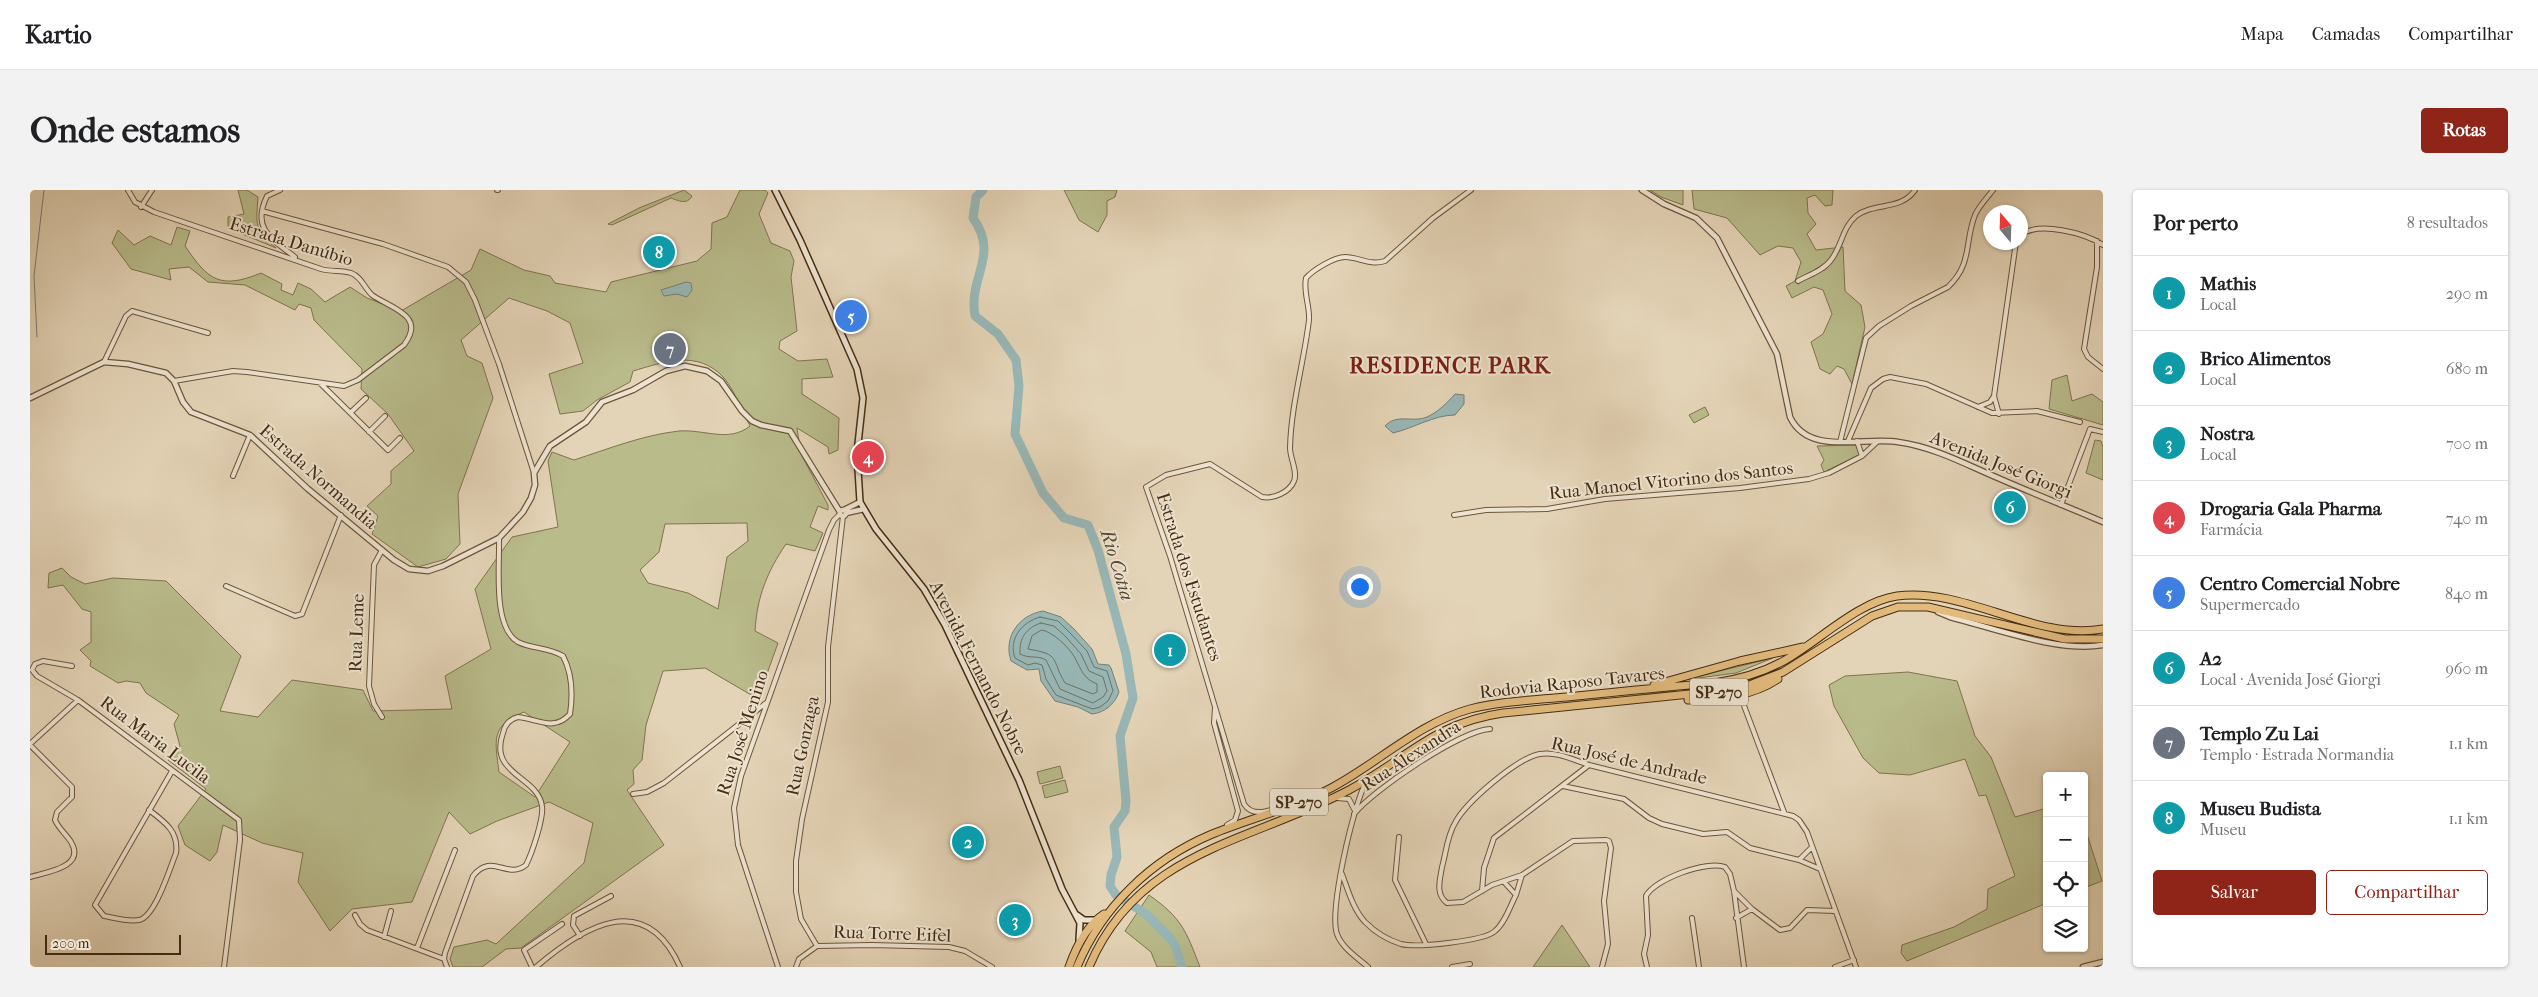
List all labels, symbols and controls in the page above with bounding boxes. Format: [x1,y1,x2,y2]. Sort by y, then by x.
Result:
text: Kartio [25,21,92,49]
text: Mapa [2241,24,2284,45]
text: Camadas [2312,24,2380,45]
text: Compartilhar [2408,24,2513,45]
button: Rotas [2421,108,2508,153]
text: Onde estamos [30,110,240,151]
north arrow [1983,205,2028,250]
text: Por perto [2153,211,2238,235]
street label: Estrada Danúbio [227,213,355,271]
text: 8 resultados [2407,213,2488,232]
pin: 8 [643,233,675,271]
text: Mathis [2200,273,2256,295]
text: 1 [2166,284,2172,303]
text: 290 m [2446,284,2488,303]
text: Local [2200,295,2237,314]
pin: 5 [835,297,867,335]
pin: 7 [654,330,686,368]
text: Brico Alimentos [2200,348,2331,370]
district label: RESIDENCE PARK [1349,353,1552,379]
text: 2 [2165,359,2173,378]
text: 680 m [2446,359,2488,378]
text: Local [2200,370,2237,389]
street label: Estrada Normandia [255,420,382,534]
text: Nostra [2200,423,2254,445]
street label: Avenida José Giorgi [1926,427,2076,503]
text: 3 [2166,434,2172,453]
text: 700 m [2446,434,2488,453]
pin: 4 [852,438,884,476]
text: Local [2200,445,2237,464]
street label: Rua Manoel Vitorino dos Santos [1548,458,1794,504]
pin: 6 [1994,488,2026,526]
street label: Estrada dos Estudantes [1152,490,1226,664]
text: Drogaria Gala Pharma [2200,498,2382,520]
text: 4 [2164,509,2174,528]
text: 740 m [2446,509,2488,528]
text: Farmácia [2200,520,2263,539]
water label: Rio Cotia [1095,525,1138,603]
text: Centro Comercial Nobre [2200,573,2400,595]
your location [1347,574,1373,600]
street label: Avenida Fernando Nobre [924,576,1031,759]
text: 5 [2166,584,2172,603]
text: 840 m [2445,584,2488,603]
street label: Rua Leme [345,593,369,673]
text: Supermercado [2200,595,2300,614]
pin: 1 [1154,631,1186,669]
text: A2 [2200,648,2222,670]
text: 6 [2165,659,2173,678]
text: 960 m [2445,659,2488,678]
street label: Rodovia Raposo Tavares [1478,663,1666,703]
street label: Rua José Menino [713,668,773,798]
text: Local · Avenida José Giorgi [2200,670,2381,689]
road number: SP-270 [1690,678,1748,706]
street label: Rua Maria Lucila [96,692,215,789]
street label: Rua Gonzaga [782,693,824,798]
street label: Rua Alexandra [1357,716,1465,796]
text: Templo Zu Lai [2200,723,2319,745]
street label: Rua José de Andrade [1549,733,1709,789]
text: 7 [2165,734,2173,753]
text: 1.1 km [2449,734,2488,753]
text: Templo · Estrada Normandia [2200,745,2394,764]
map controls [2043,772,2088,952]
button: + [2043,772,2088,817]
road number: SP-270 [1270,788,1328,816]
text: Museu Budista [2200,798,2321,820]
text: 8 [2165,809,2173,828]
text: 1.1 km [2449,809,2488,828]
button: − [2043,817,2088,862]
text: Museu [2200,820,2246,839]
pin: 2 [952,823,984,861]
button: locate [2043,862,2088,907]
button: Salvar [2153,870,2316,915]
button: Compartilhar [2326,870,2488,915]
pin: 3 [999,901,1031,939]
button: layers [2043,907,2088,952]
street label: Rua Torre Eifel [832,921,952,947]
scale bar [45,932,181,955]
text: 200 m [52,935,89,952]

